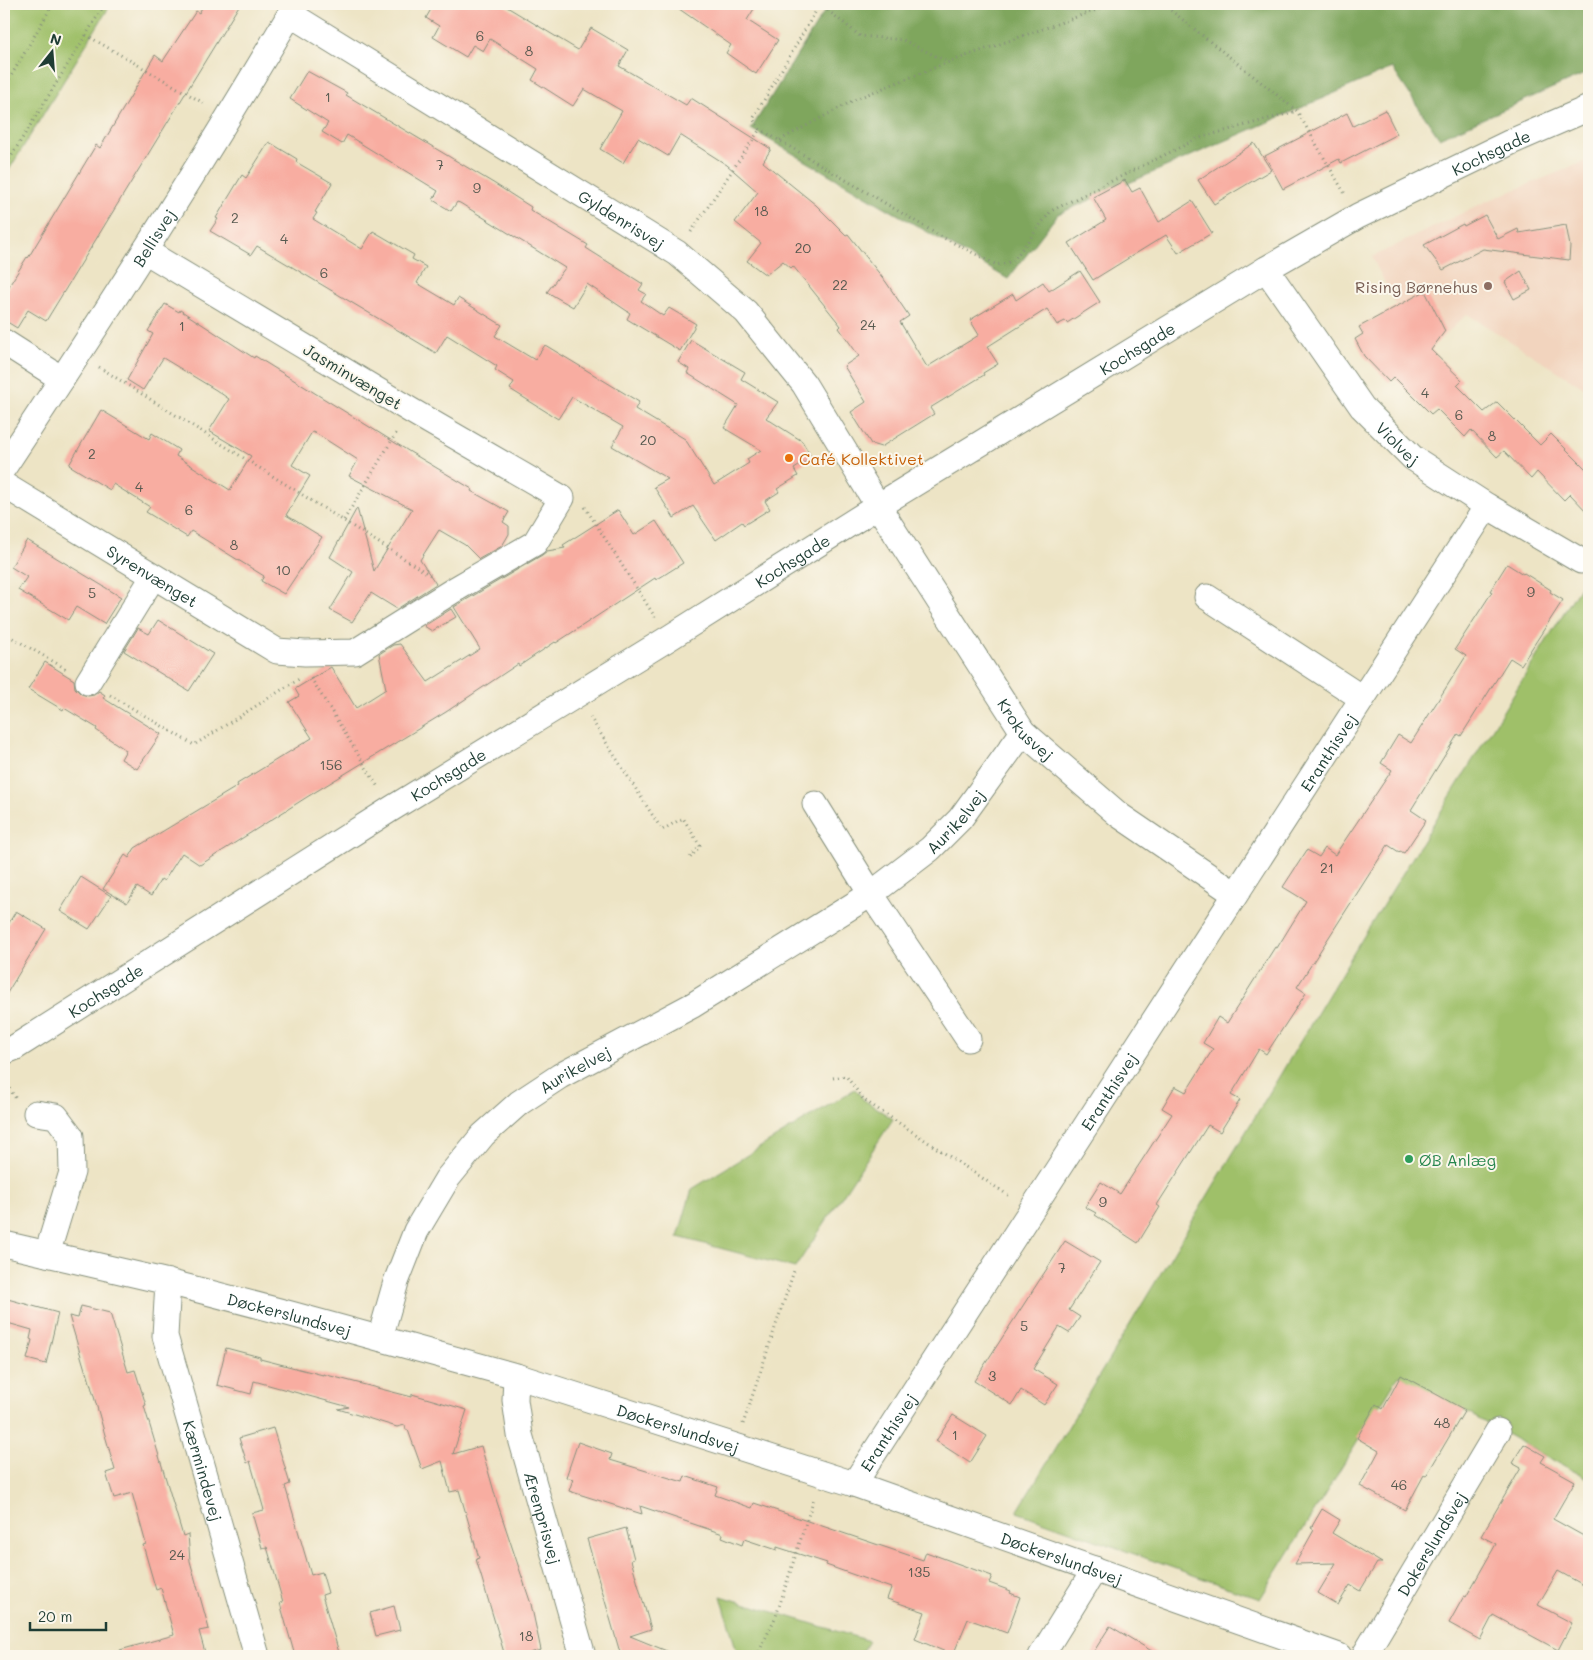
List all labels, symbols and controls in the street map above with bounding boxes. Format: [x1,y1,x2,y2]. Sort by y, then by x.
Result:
house number: 6 [476,26,484,45]
north arrow [28,28,78,78]
text: N [48,28,64,50]
house number: 8 [525,41,533,60]
house number: 1 [325,87,331,106]
street label: Kochsgade [1448,124,1533,180]
house number: 7 [436,155,444,174]
house number: 9 [473,178,481,197]
street label: Gyldenrisvej [575,184,669,254]
house number: 18 [754,201,768,220]
street label: Bellisvej [127,205,179,270]
house number: 2 [231,208,239,227]
house number: 4 [280,229,289,248]
house number: 20 [795,238,812,257]
house number: 6 [320,263,328,282]
house number: 22 [832,275,848,294]
place label: Rising Børnehus [1355,276,1478,297]
marker: Rising Børnehus [1482,280,1494,292]
house number: 24 [860,315,877,334]
house number: 1 [179,316,185,335]
street label: Kochsgade [1095,317,1178,379]
street label: Jasminvænget [300,338,406,414]
house number: 4 [1421,383,1430,402]
house number: 6 [1455,405,1463,424]
street label: Violvej [1372,417,1423,470]
house number: 8 [1488,426,1496,445]
house number: 20 [640,430,657,449]
house number: 2 [88,444,96,463]
place label: Café Kollektivet [799,448,924,469]
marker: Café Kollektivet [783,452,795,464]
house number: 4 [135,477,144,496]
house number: 6 [185,500,193,519]
street label: Kochsgade [751,529,833,592]
house number: 8 [230,535,238,554]
street label: Syrenvænget [103,540,202,611]
house number: 10 [276,560,291,579]
house number: 9 [1527,582,1535,601]
house number: 5 [88,583,96,602]
street label: Krokusvej [993,694,1058,765]
street label: Eranthisvej [1295,709,1361,795]
street label: Kochsgade [406,743,490,805]
house number: 156 [320,755,342,774]
street label: Aurikelvej [921,785,989,858]
house number: 21 [1320,858,1334,877]
street label: Kochsgade [64,958,147,1022]
street label: Aurikelvej [535,1040,614,1098]
street label: Eranthisvej [1075,1048,1141,1134]
place label: ØB Anlæg [1419,1149,1496,1170]
marker: ØB Anlæg [1403,1153,1415,1165]
house number: 9 [1099,1192,1107,1211]
house number: 7 [1058,1258,1066,1277]
street label: Døckerslundsvej [225,1287,354,1341]
house number: 5 [1020,1316,1028,1335]
house number: 3 [988,1366,996,1385]
street label: Eranthisvej [855,1389,921,1475]
street label: Døckerslundsvej [614,1398,742,1457]
house number: 48 [1434,1413,1450,1432]
street label: Kærmindevej [179,1418,228,1523]
house number: 1 [952,1425,958,1444]
street label: Ærenprisvej [520,1468,567,1566]
house number: 46 [1391,1475,1407,1494]
street label: Dokerslundsvej [1392,1487,1470,1600]
street label: Døckerslundsvej [998,1526,1125,1589]
house number: 24 [169,1545,186,1564]
house number: 135 [908,1562,930,1581]
scale bar [30,1600,106,1632]
text: 20 m [38,1606,72,1626]
house number: 18 [519,1626,533,1645]

